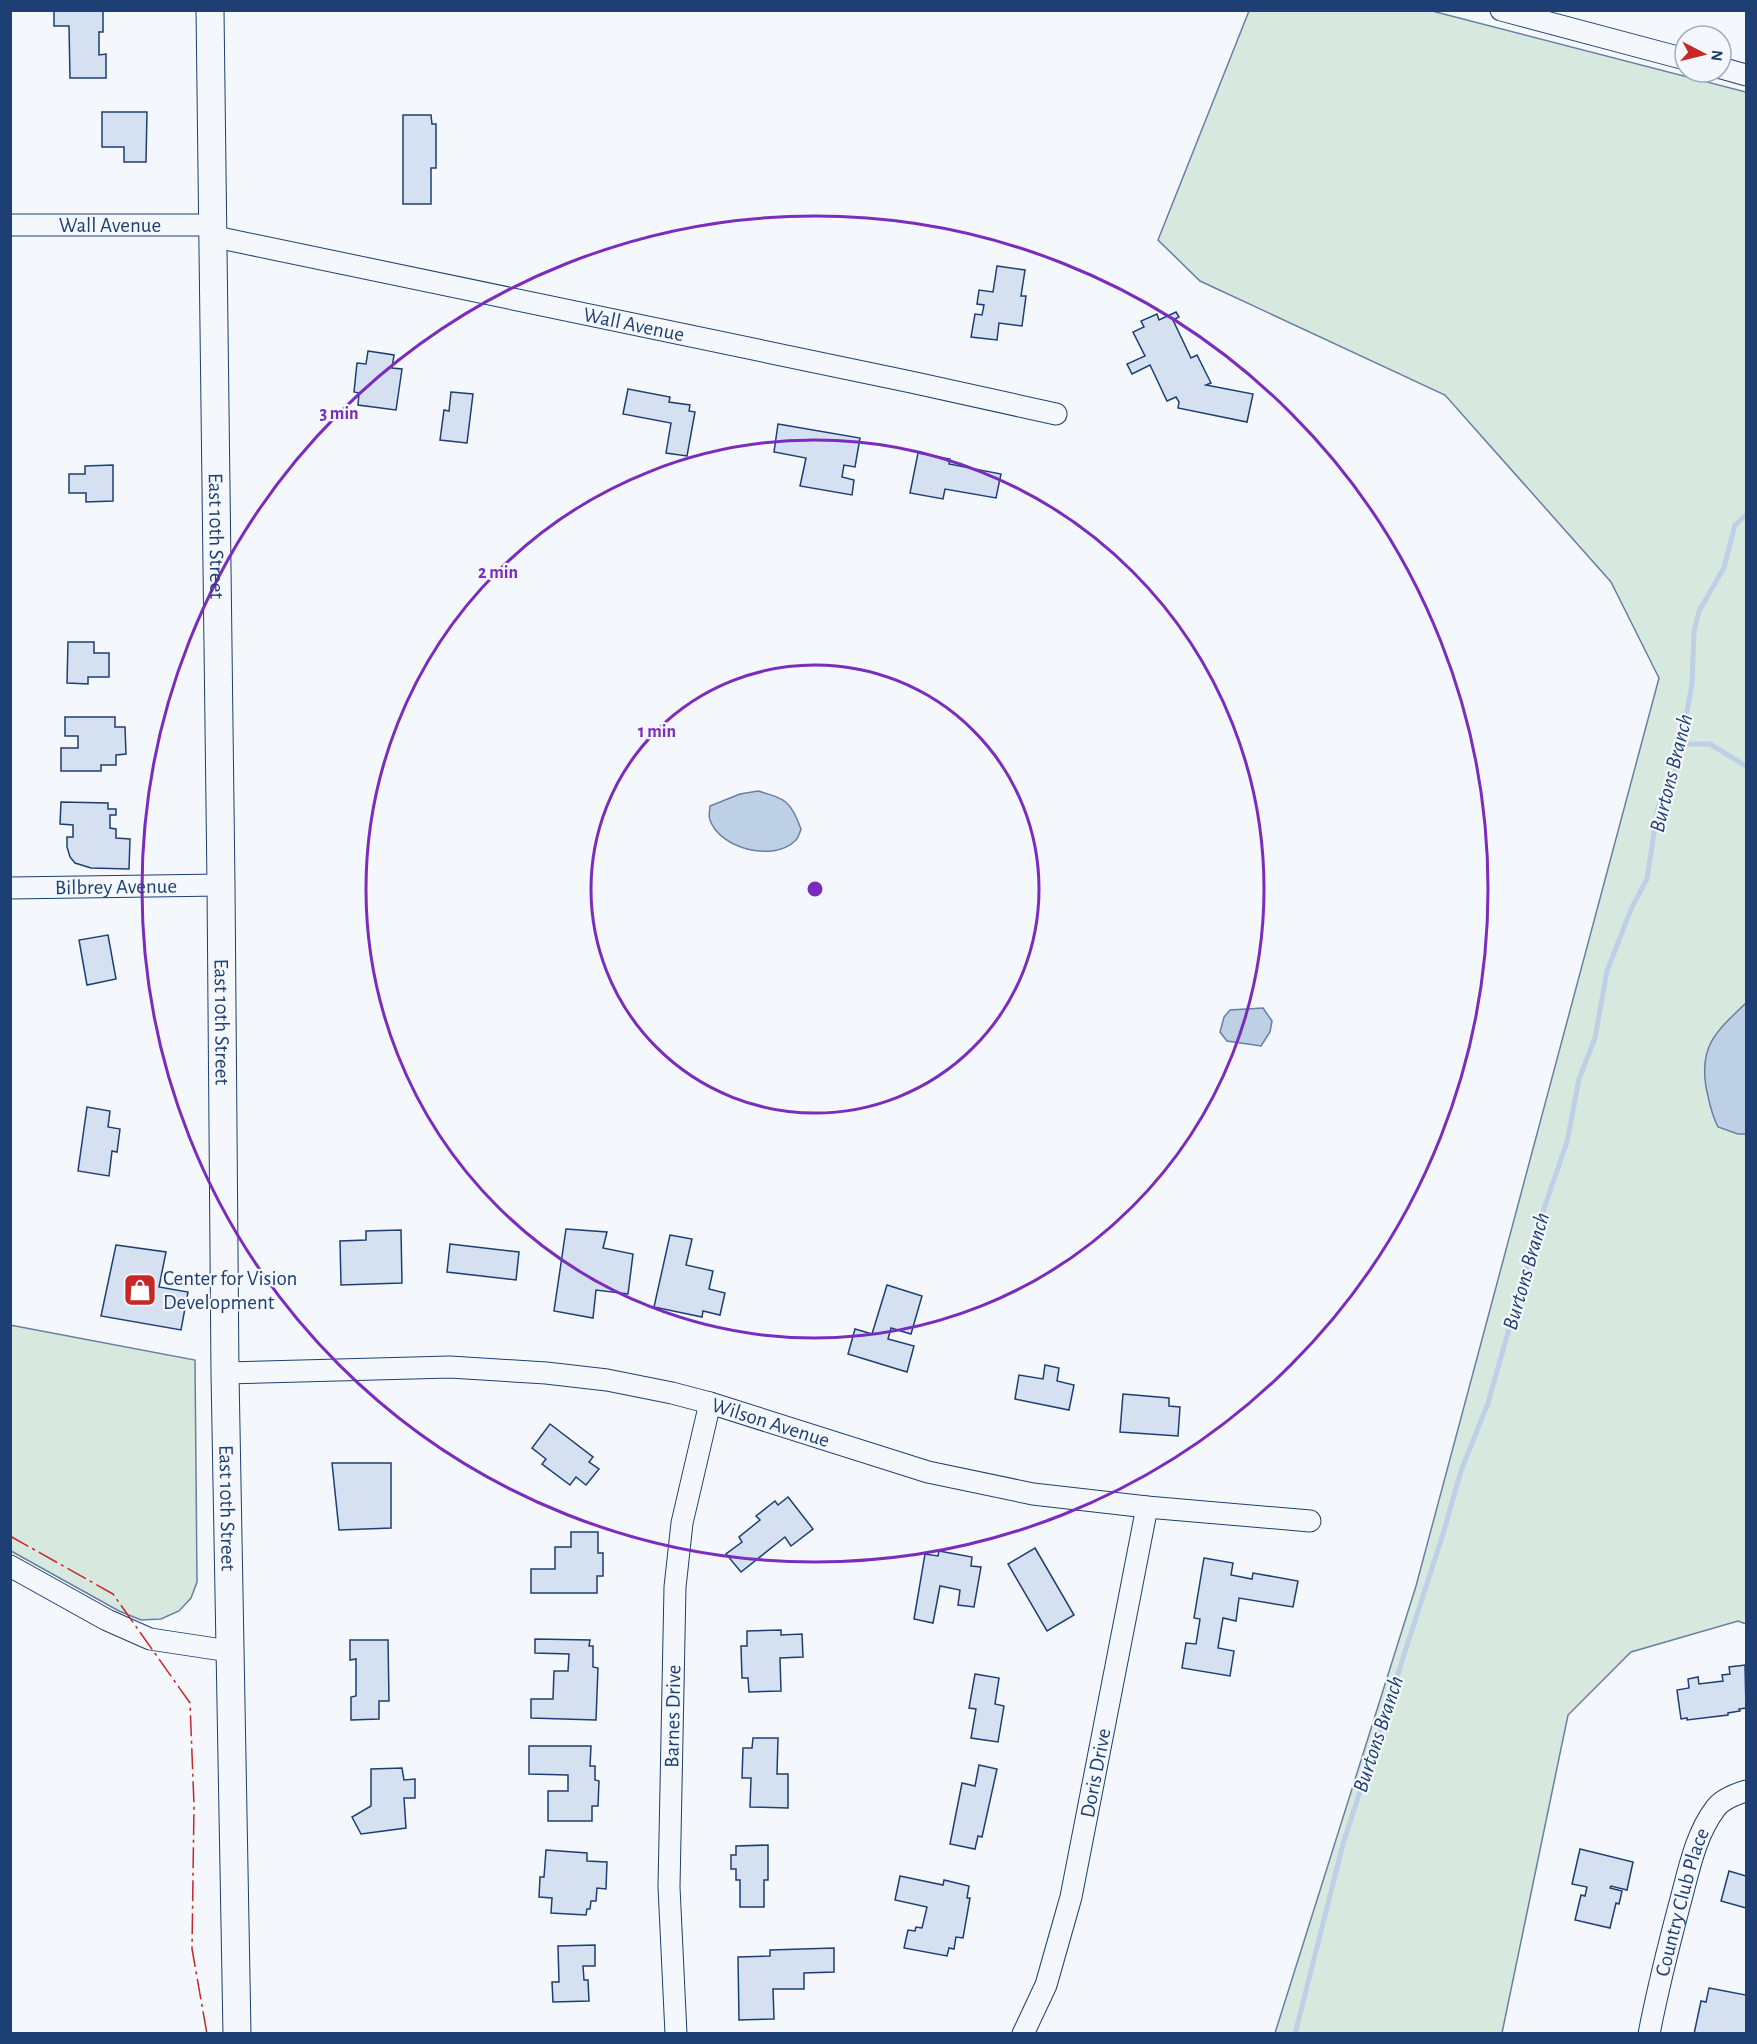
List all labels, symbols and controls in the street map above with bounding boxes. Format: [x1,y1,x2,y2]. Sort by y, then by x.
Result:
north arrow [1673,24,1733,84]
text: N [1708,49,1726,62]
street label: Wall Avenue [59,215,161,236]
street label: Wall Avenue [582,303,686,345]
text: 3 min [319,405,359,423]
street label: East 10th Street [205,473,228,600]
text: 2 min [478,564,518,582]
water label: Burtons Branch [1646,712,1696,834]
text: 1 min [638,723,676,741]
street label: Bilbrey Avenue [55,875,177,898]
centre of rings [805,879,825,899]
street label: East 10th Street [211,959,233,1085]
water label: Burtons Branch [1499,1210,1553,1332]
place label: Center for Vision Development [163,1268,297,1313]
shop icon: Center for Vision Development [122,1272,158,1308]
street label: Wilson Avenue [709,1394,832,1451]
street label: East 10th Street [216,1445,239,1571]
street label: Barnes Drive [661,1664,684,1768]
water label: Burtons Branch [1349,1673,1407,1795]
street label: Doris Drive [1076,1726,1114,1819]
street label: Country Club Place [1651,1824,1713,1978]

